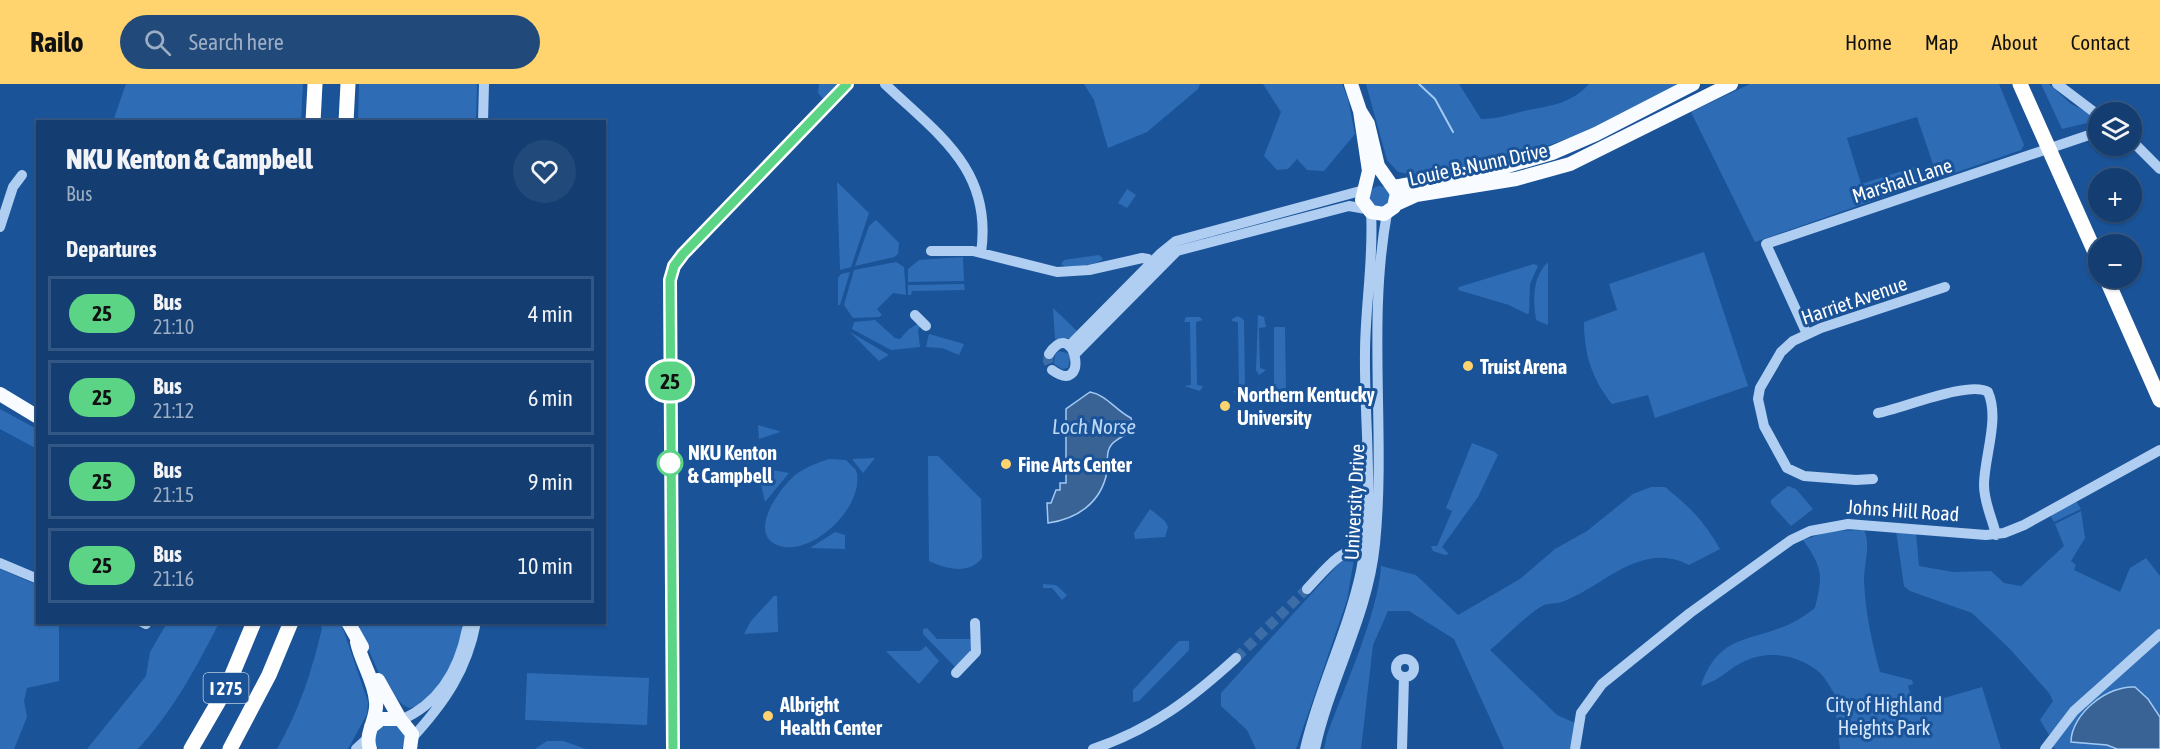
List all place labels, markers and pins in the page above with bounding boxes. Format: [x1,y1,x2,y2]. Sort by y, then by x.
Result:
place label: Truist Arena [1480,355,1567,378]
marker: Truist Arena [1461,359,1475,373]
place label: Northern Kentucky University [1237,383,1376,429]
marker: Northern Kentucky University [1218,399,1232,413]
place label: NKU Kenton & Campbell [688,441,777,487]
marker: NKU Kenton & Campbell [657,450,683,476]
place label: Fine Arts Center [1018,453,1133,476]
marker: Fine Arts Center [999,457,1013,471]
place label: Albright Health Center [779,693,883,739]
marker: Albright Health Center [761,709,775,723]

